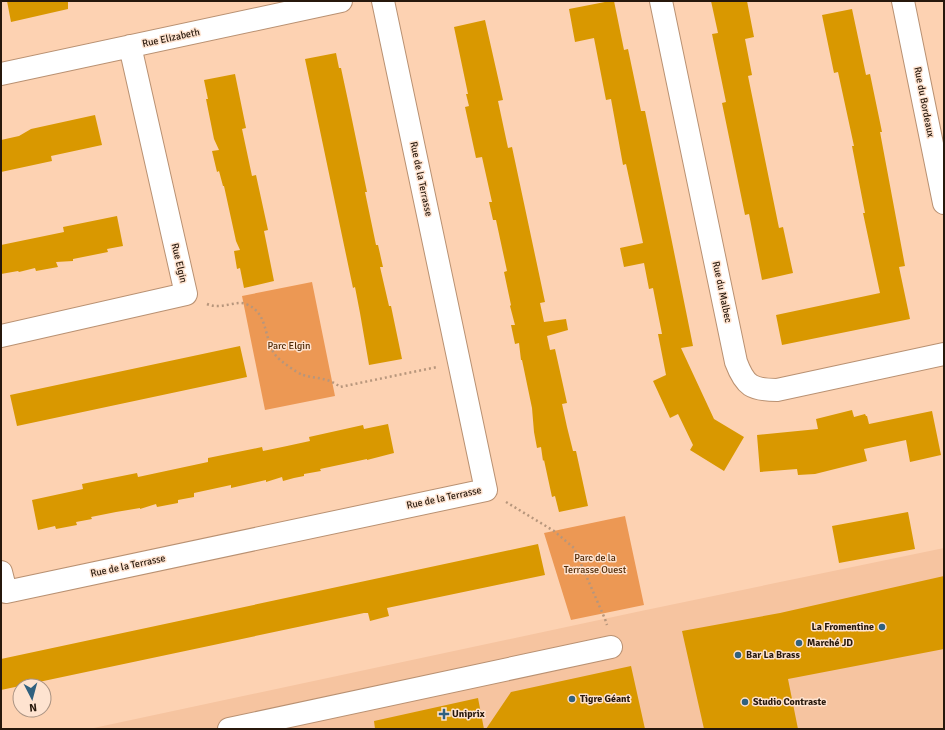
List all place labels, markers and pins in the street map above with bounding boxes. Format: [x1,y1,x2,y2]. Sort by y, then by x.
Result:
place label: La Fromentine [812,621,874,633]
marker: La Fromentine [877,622,887,632]
place label: Marché JD [807,637,853,649]
marker: Marché JD [794,638,804,648]
place label: Bar La Brass [746,649,801,661]
marker: Bar La Brass [733,650,743,660]
place label: Tigre Géant [580,693,631,705]
marker: Tigre Géant [567,694,577,704]
place label: Studio Contraste [753,696,826,708]
marker: Studio Contraste [740,697,750,707]
place label: Uniprix [452,708,485,720]
marker: Uniprix [439,709,449,719]

